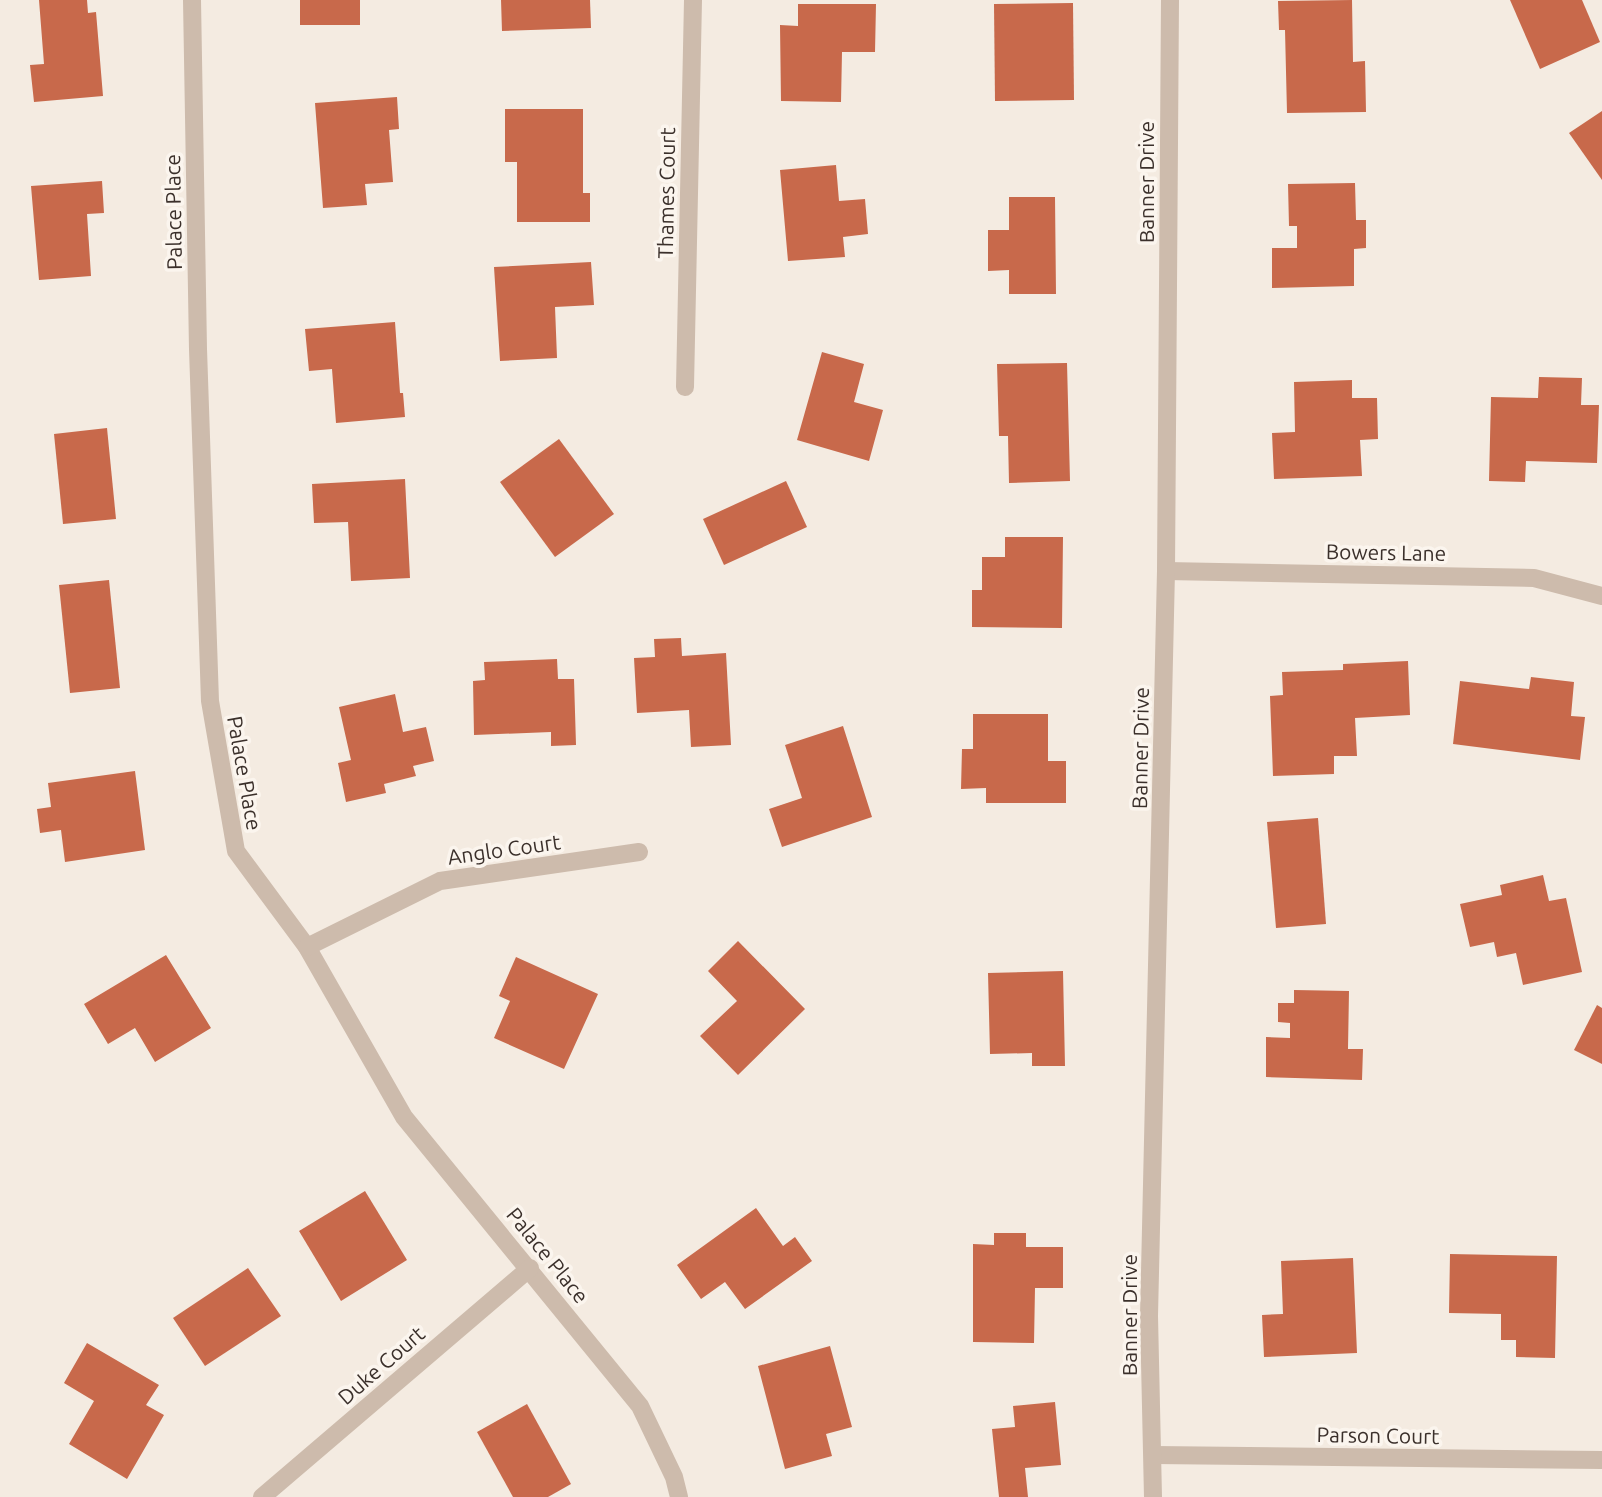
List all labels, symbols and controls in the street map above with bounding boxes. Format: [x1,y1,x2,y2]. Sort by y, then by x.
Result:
street label: Banner Drive [1134,121,1158,243]
street label: Thames Court [653,127,679,259]
street label: Palace Place [160,154,186,270]
street label: Bowers Lane [1326,539,1446,565]
street label: Banner Drive [1127,687,1153,809]
street label: Palace Place [223,714,267,832]
street label: Anglo Court [446,829,562,869]
street label: Palace Place [502,1202,594,1308]
street label: Banner Drive [1117,1254,1141,1376]
street label: Duke Court [333,1321,429,1409]
street label: Parson Court [1316,1422,1440,1448]

